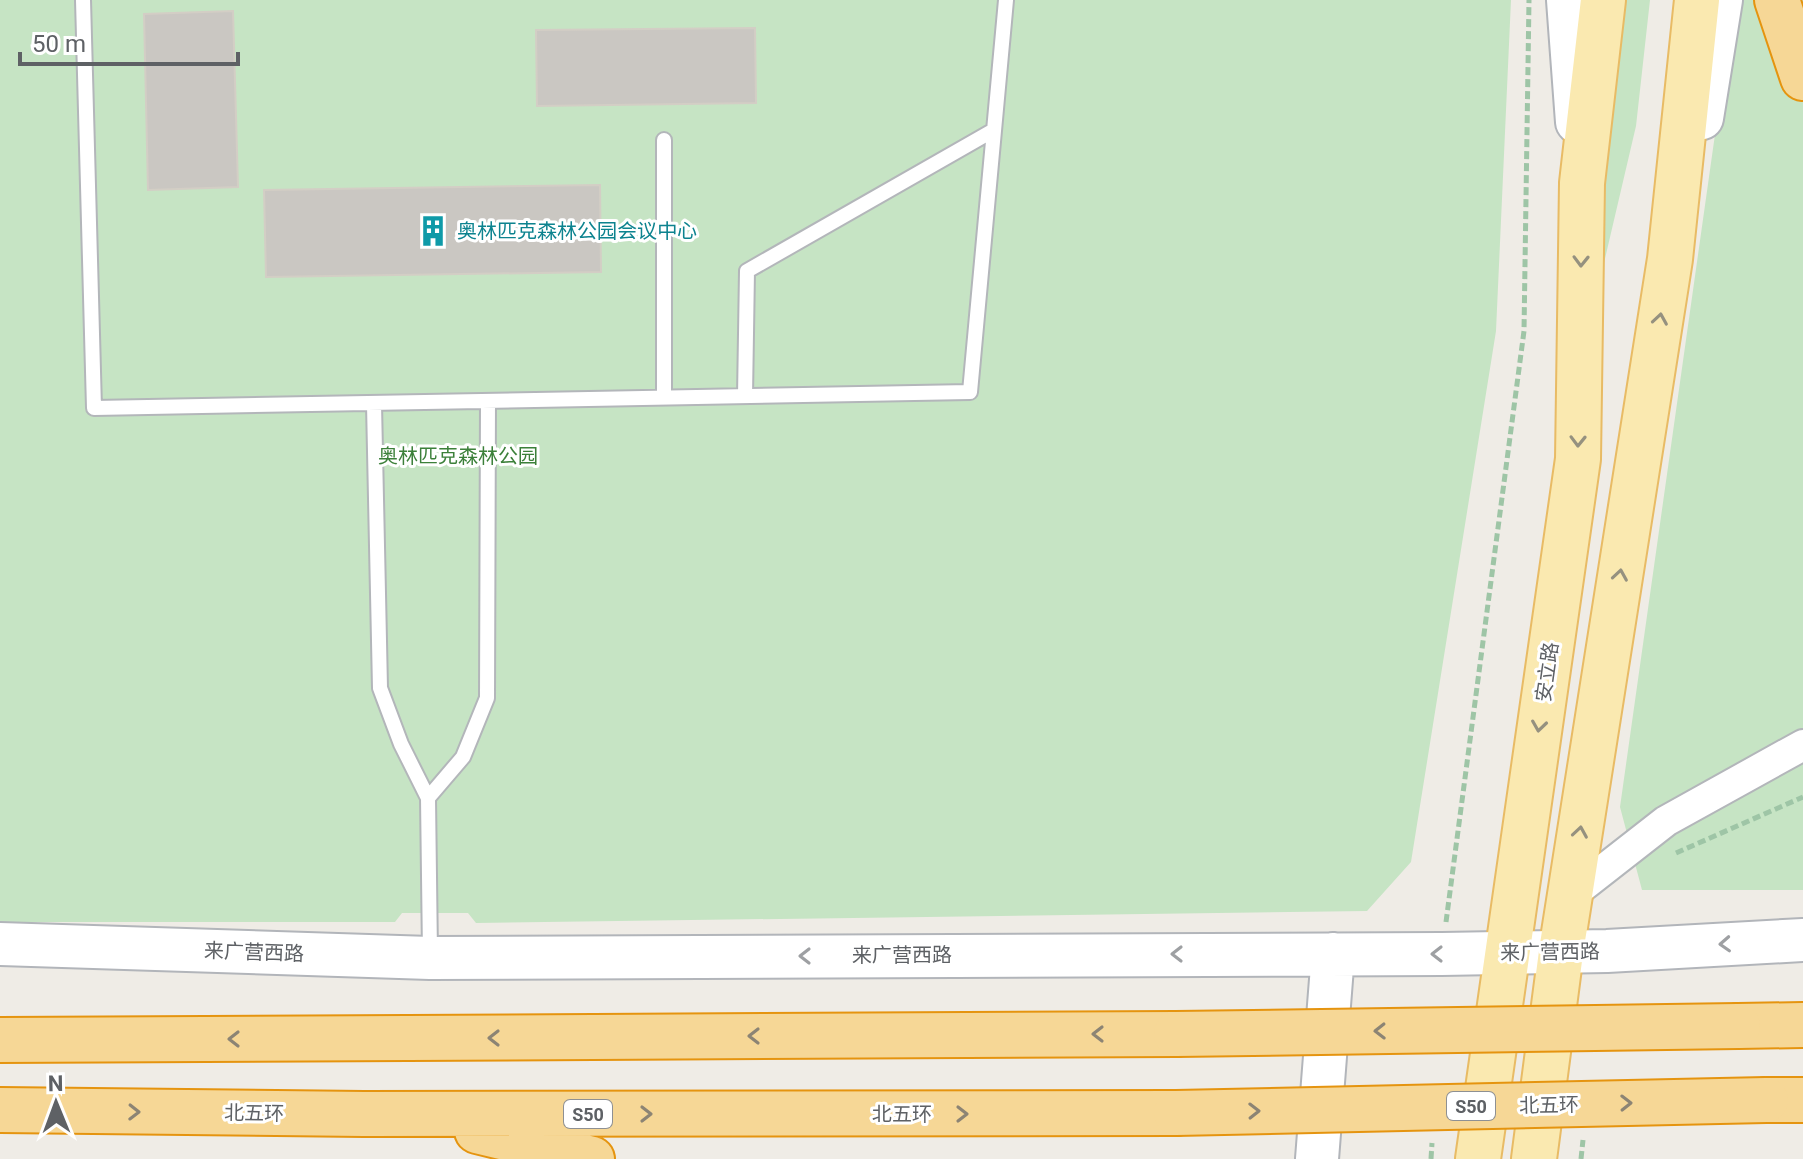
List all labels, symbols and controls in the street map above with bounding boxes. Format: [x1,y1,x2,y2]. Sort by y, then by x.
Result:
scale bar [20,16,238,66]
text: 50 m [32,30,86,58]
building icon: 奥林匹克森林公园会议中心 [416,214,450,248]
place label: 奥林匹克森林公园会议中心 [457,219,697,243]
one-way arrow [1572,255,1589,268]
one-way arrow [1651,312,1668,325]
one-way arrow [1569,435,1587,448]
park label: 奥林匹克森林公园 [378,444,538,468]
one-way arrow [1611,569,1628,582]
street label: 安立路 [1531,641,1563,703]
one-way arrow [1531,719,1548,733]
one-way arrow [1571,825,1588,839]
one-way arrow [1718,936,1731,953]
street label: 来广营西路 [204,938,304,966]
street label: 来广营西路 [1500,939,1600,965]
street label: 来广营西路 [852,943,952,967]
one-way arrow [1170,945,1183,963]
one-way arrow [1430,945,1443,962]
one-way arrow [798,947,811,964]
one-way arrow [1373,1022,1386,1040]
one-way arrow [1091,1026,1104,1043]
one-way arrow [747,1027,760,1045]
one-way arrow [487,1029,500,1047]
one-way arrow [227,1030,240,1048]
north arrow [16,1063,96,1143]
text: N [48,1071,64,1096]
road number: S50 [1447,1092,1495,1120]
street label: 北五环 [1519,1092,1579,1118]
one-way arrow [1620,1094,1633,1111]
street label: 北五环 [224,1100,284,1126]
road number: S50 [564,1100,612,1128]
street label: 北五环 [872,1102,932,1126]
one-way arrow [128,1103,141,1121]
one-way arrow [1248,1103,1261,1120]
one-way arrow [640,1105,653,1123]
one-way arrow [956,1105,969,1122]

